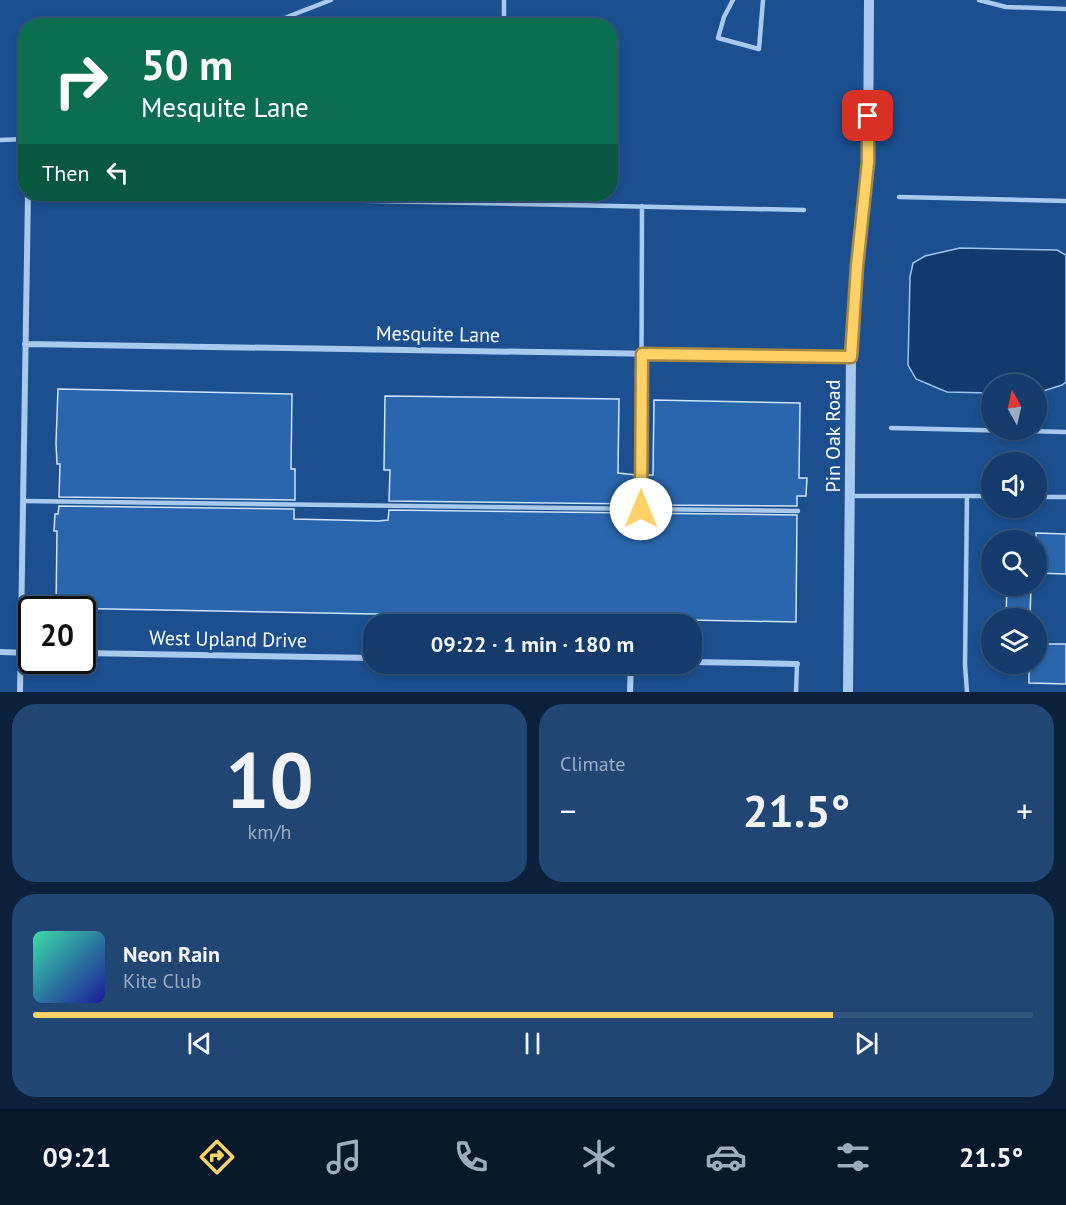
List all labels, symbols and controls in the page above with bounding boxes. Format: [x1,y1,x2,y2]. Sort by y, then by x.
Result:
text: 50 m [141,37,233,92]
icon: right [42,42,120,120]
text: Mesquite Lane [141,90,309,124]
pin [842,90,893,141]
icon: arrive [851,99,884,132]
icon: left [101,156,134,189]
text: Then [42,159,89,187]
street label: Mesquite Lane [376,320,500,348]
north arrow [981,374,1047,440]
map controls [981,374,1047,674]
street label: Pin Oak Road [820,379,846,493]
button: sound [981,452,1047,518]
position arrow [609,477,673,541]
button: search [981,530,1047,596]
speed limit sign: 20 [18,596,96,674]
button: layers [981,608,1047,674]
street label: West Upland Drive [149,625,307,653]
text: 09:22 · 1 min · 180 m [431,630,634,658]
text: 10 [225,729,314,830]
text: Climate [560,751,626,777]
text: 21.5° [743,781,850,839]
text: − [560,789,577,832]
text: + [1016,789,1033,832]
text: km/h [248,819,291,845]
text: Neon Rain [123,940,220,968]
text: Kite Club [123,968,201,994]
icon: previous [183,1027,216,1060]
icon: pause [516,1027,549,1060]
icon: next [850,1027,883,1060]
icon: directions [196,1136,238,1178]
icon: music [323,1136,365,1178]
icon: phone [450,1136,492,1178]
icon: climate [578,1136,620,1178]
icon: car [705,1136,747,1178]
icon: filters [832,1136,874,1178]
text: 09:21 [43,1140,111,1174]
text: 21.5° [959,1140,1023,1174]

